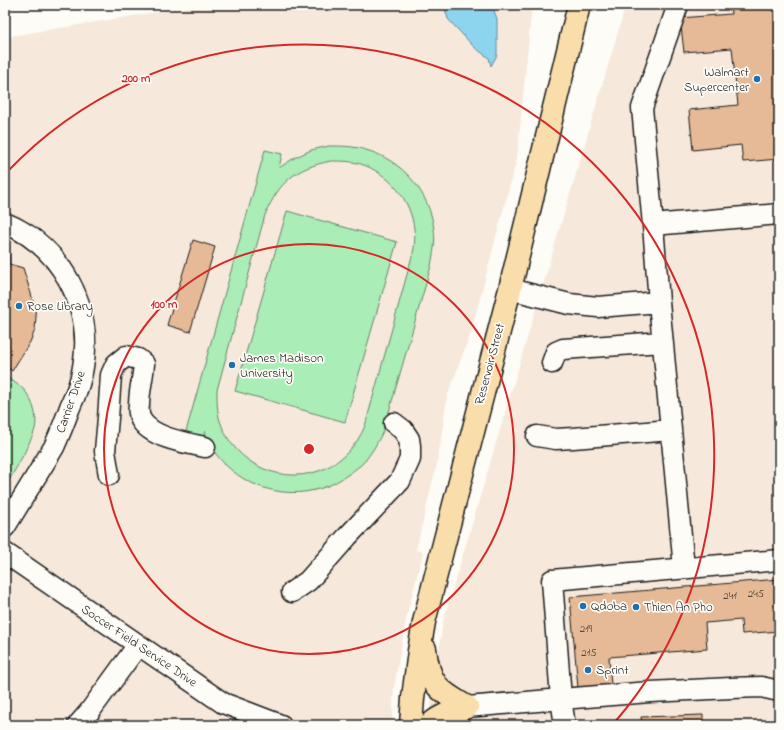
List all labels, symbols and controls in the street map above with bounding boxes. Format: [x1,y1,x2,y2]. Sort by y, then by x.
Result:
place label: Walmart Supercenter [684,63,750,97]
text: 200 m [121,70,151,88]
marker: Walmart Supercenter [752,74,762,84]
text: 100 m [151,296,178,314]
place label: Rose Library [27,297,93,317]
marker: Rose Library [14,301,24,311]
street label: Reservoir Street [470,321,510,407]
place label: James Madison University [240,349,324,384]
marker: James Madison University [227,360,237,370]
street label: Carrier Drive [51,368,91,436]
centre of rings [302,442,316,456]
house number: 245 [748,586,764,602]
house number: 241 [723,588,737,604]
place label: Qdoba [591,597,627,616]
place label: Thien An Pho [644,598,713,617]
street label: Soccer Field Service Drive [77,600,201,692]
marker: Qdoba [578,601,588,611]
marker: Thien An Pho [631,602,641,612]
house number: 219 [580,621,593,637]
house number: 215 [581,645,597,661]
place label: Sprint [596,661,629,680]
marker: Sprint [583,665,593,675]

